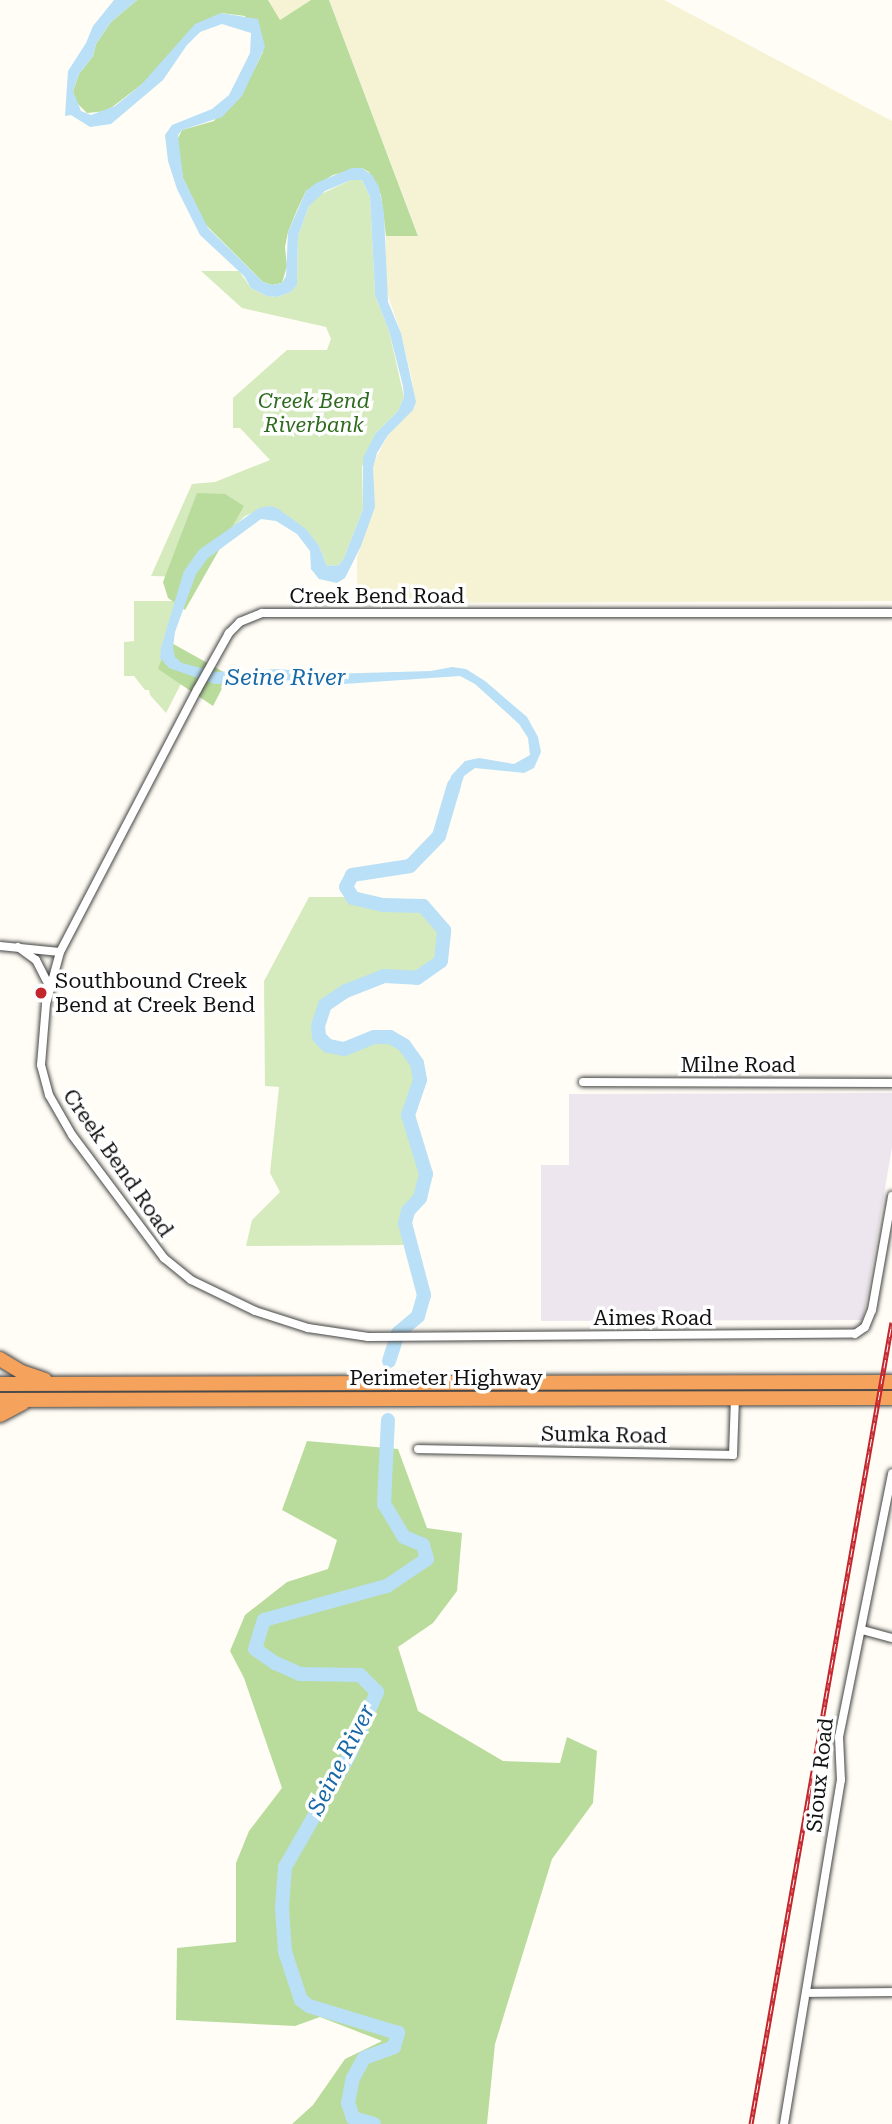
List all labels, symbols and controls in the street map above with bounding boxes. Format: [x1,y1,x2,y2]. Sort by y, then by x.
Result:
park label: Creek Bend Riverbank [258,388,370,438]
street label: Creek Bend Road [290,583,464,609]
water label: Seine River [226,664,346,692]
place label: Southbound Creek Bend at Creek Bend [55,968,255,1018]
marker: Southbound Creek Bend at Creek Bend [33,985,49,1001]
street label: Milne Road [680,1052,796,1078]
street label: Creek Bend Road [58,1084,178,1242]
street label: Aimes Road [594,1305,712,1331]
street label: Perimeter Highway [349,1365,543,1391]
street label: Sumka Road [541,1421,667,1449]
water label: Seine River [302,1700,382,1820]
street label: Sioux Road [801,1717,839,1833]

